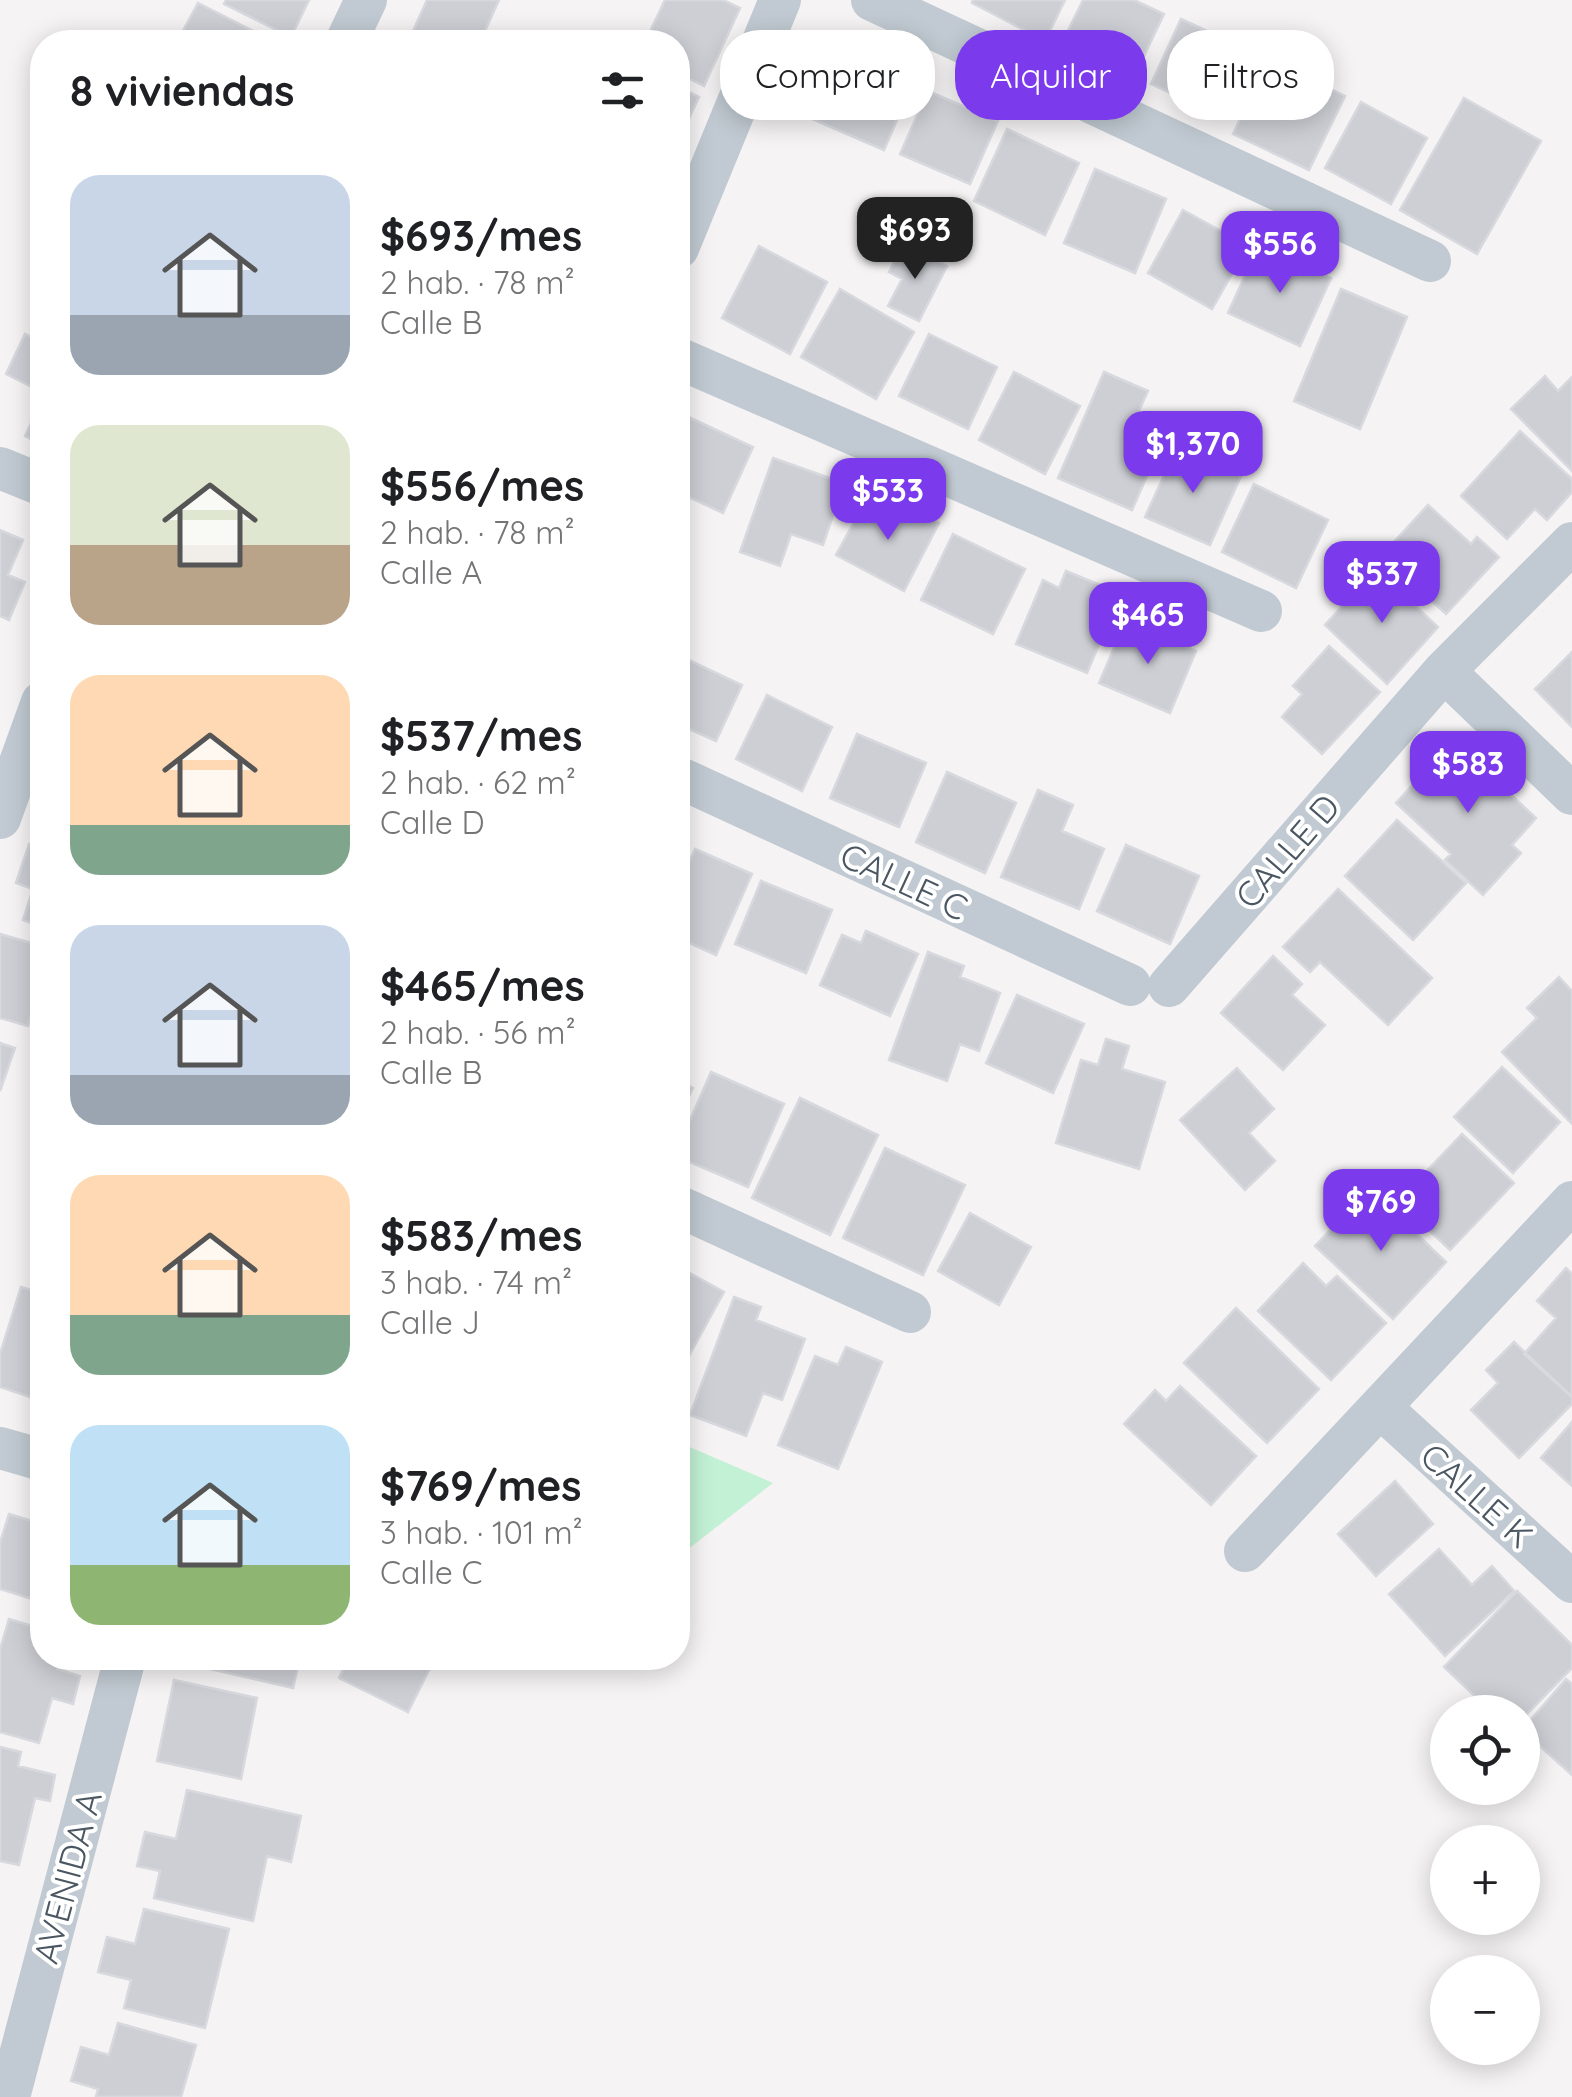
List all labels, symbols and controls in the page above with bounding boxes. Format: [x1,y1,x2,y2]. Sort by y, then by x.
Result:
chip: Comprar [720,30,935,120]
chip: Alquilar [955,30,1147,120]
chip: Filtros [1167,30,1334,120]
icon: filters [595,63,650,118]
text: 8 viviendas [70,64,295,117]
pin: $693 [856,197,974,282]
text: $693/mes [380,209,582,262]
text: $693 [879,209,951,249]
pin: $556 [1221,211,1339,296]
icon: home [150,215,270,335]
text: $556 [1243,223,1317,263]
text: 2 hab. · 78 m² [380,262,575,302]
text: Calle B [380,302,482,342]
pin: $1,370 [1112,411,1274,496]
text: $1,370 [1146,423,1240,463]
pin: $533 [829,458,947,543]
text: $556/mes [380,459,584,512]
icon: home [150,465,270,585]
text: $533 [852,470,924,510]
text: 2 hab. · 78 m² [380,512,575,552]
pin: $537 [1323,541,1441,626]
text: Calle A [380,552,482,592]
text: $537 [1346,553,1418,593]
pin: $465 [1089,582,1207,667]
text: $465 [1111,594,1185,634]
text: $537/mes [380,709,582,762]
icon: home [150,715,270,835]
pin: $583 [1409,731,1527,816]
text: $583 [1432,743,1504,783]
text: 2 hab. · 62 m² [380,762,576,802]
street label: CALLE D [1225,785,1349,917]
text: Calle D [380,802,485,842]
street label: CALLE C [834,833,974,929]
text: $465/mes [380,959,585,1012]
icon: home [150,965,270,1085]
text: 2 hab. · 56 m² [380,1012,576,1052]
text: Calle B [380,1052,482,1092]
pin: $769 [1322,1169,1440,1254]
text: $769 [1345,1181,1417,1221]
text: $583/mes [380,1209,582,1262]
icon: home [150,1215,270,1335]
text: 3 hab. · 74 m² [380,1262,572,1302]
text: Calle J [380,1302,480,1342]
street label: CALLE K [1412,1433,1542,1557]
text: $769/mes [380,1459,582,1512]
icon: home [150,1465,270,1585]
text: 3 hab. · 101 m² [380,1512,583,1552]
text: Calle C [380,1552,482,1592]
map controls [1430,1695,1540,2065]
button: locate [1430,1695,1540,1805]
street label: AVENIDA A [23,1786,111,1968]
button: + [1430,1825,1540,1935]
button: − [1430,1955,1540,2065]

